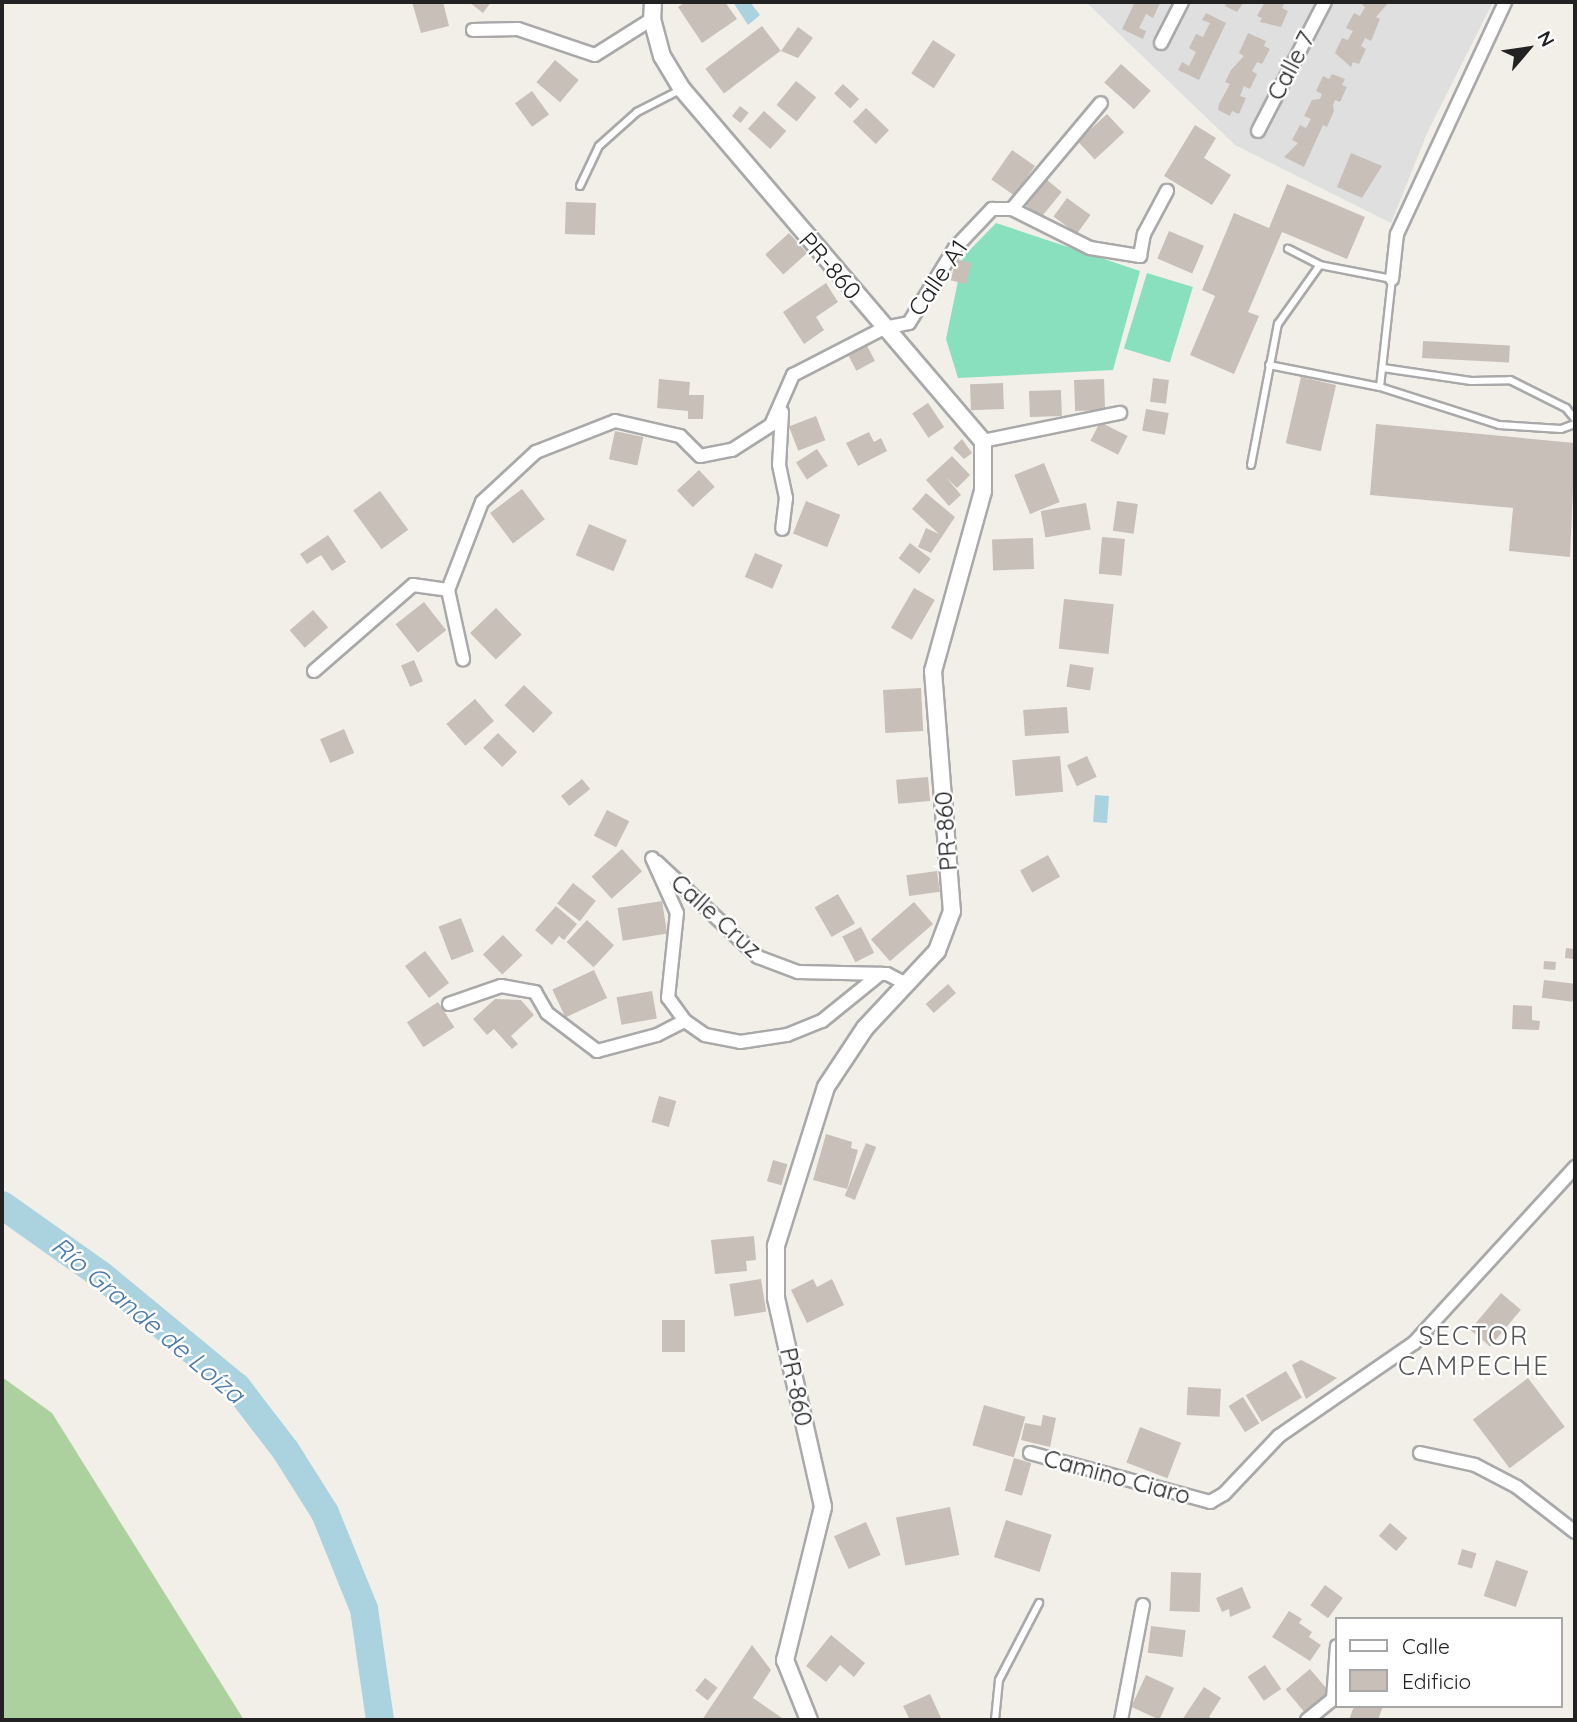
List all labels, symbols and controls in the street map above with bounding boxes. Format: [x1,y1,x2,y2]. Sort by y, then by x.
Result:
north arrow [1493,14,1563,84]
street label: Calle 7 [1261,27,1321,105]
text: N [1532,27,1560,51]
street label: PR-860 [793,226,867,306]
street label: Calle A1 [902,234,974,322]
street label: PR-860 [929,790,963,872]
street label: Calle Cruz [665,868,767,964]
water label: Río Grande de Loíza [45,1230,251,1410]
district label: SECTOR CAMPECHE [1399,1320,1549,1382]
street label: PR-860 [774,1345,818,1429]
street label: Camino Ciaro [1040,1444,1194,1510]
legend [1336,1617,1563,1708]
text: Calle [1402,1633,1450,1659]
text: Edificio [1402,1668,1471,1694]

